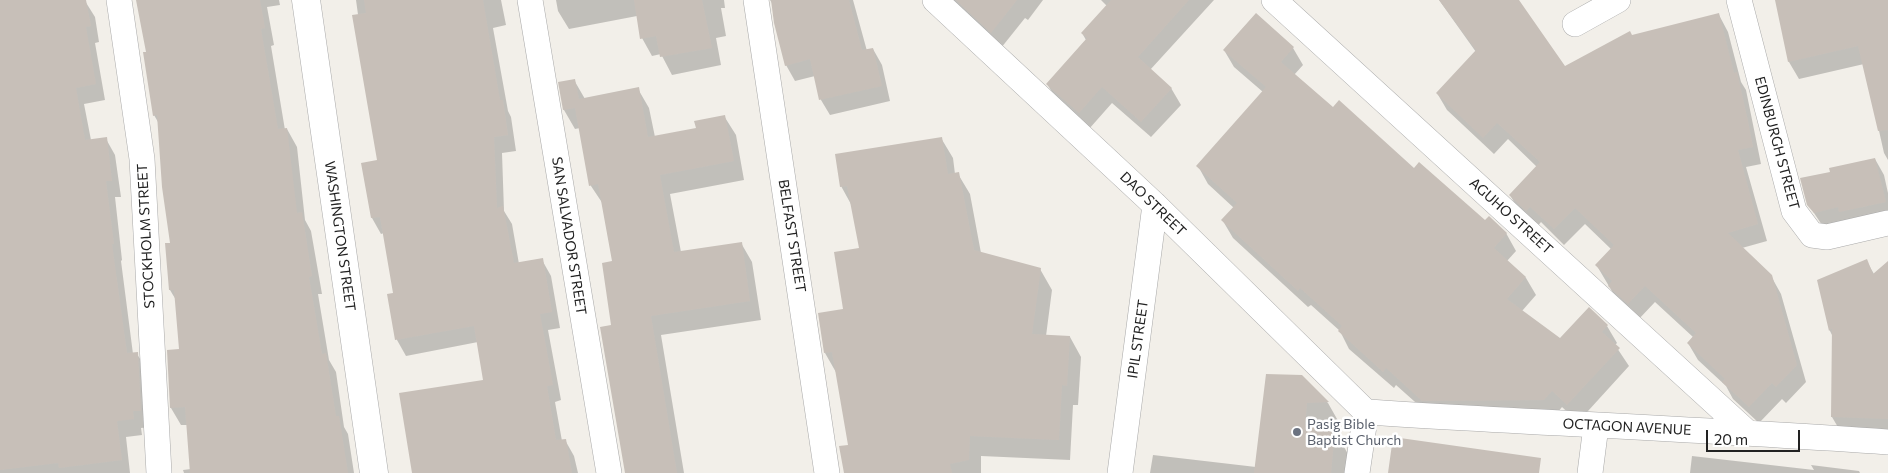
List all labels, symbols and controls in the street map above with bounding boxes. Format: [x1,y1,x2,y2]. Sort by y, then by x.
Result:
street label: EDINBURGH STREET [1751,75,1803,211]
street label: SAN SALVADOR STREET [548,156,590,316]
street label: WASHINGTON STREET [321,160,359,312]
street label: STOCKHOLM STREET [134,163,158,309]
street label: DAO STREET [1117,168,1189,240]
street label: AGUHO STREET [1466,174,1556,258]
street label: BELFAST STREET [775,178,809,294]
street label: IPIL STREET [1124,299,1152,379]
street label: OCTAGON AVENUE [1562,415,1692,439]
place label: Pasig Bible Baptist Church [1307,416,1401,448]
scale bar [1708,420,1802,452]
marker: Pasig Bible Baptist Church [1291,426,1303,438]
text: 20 m [1714,430,1748,448]

